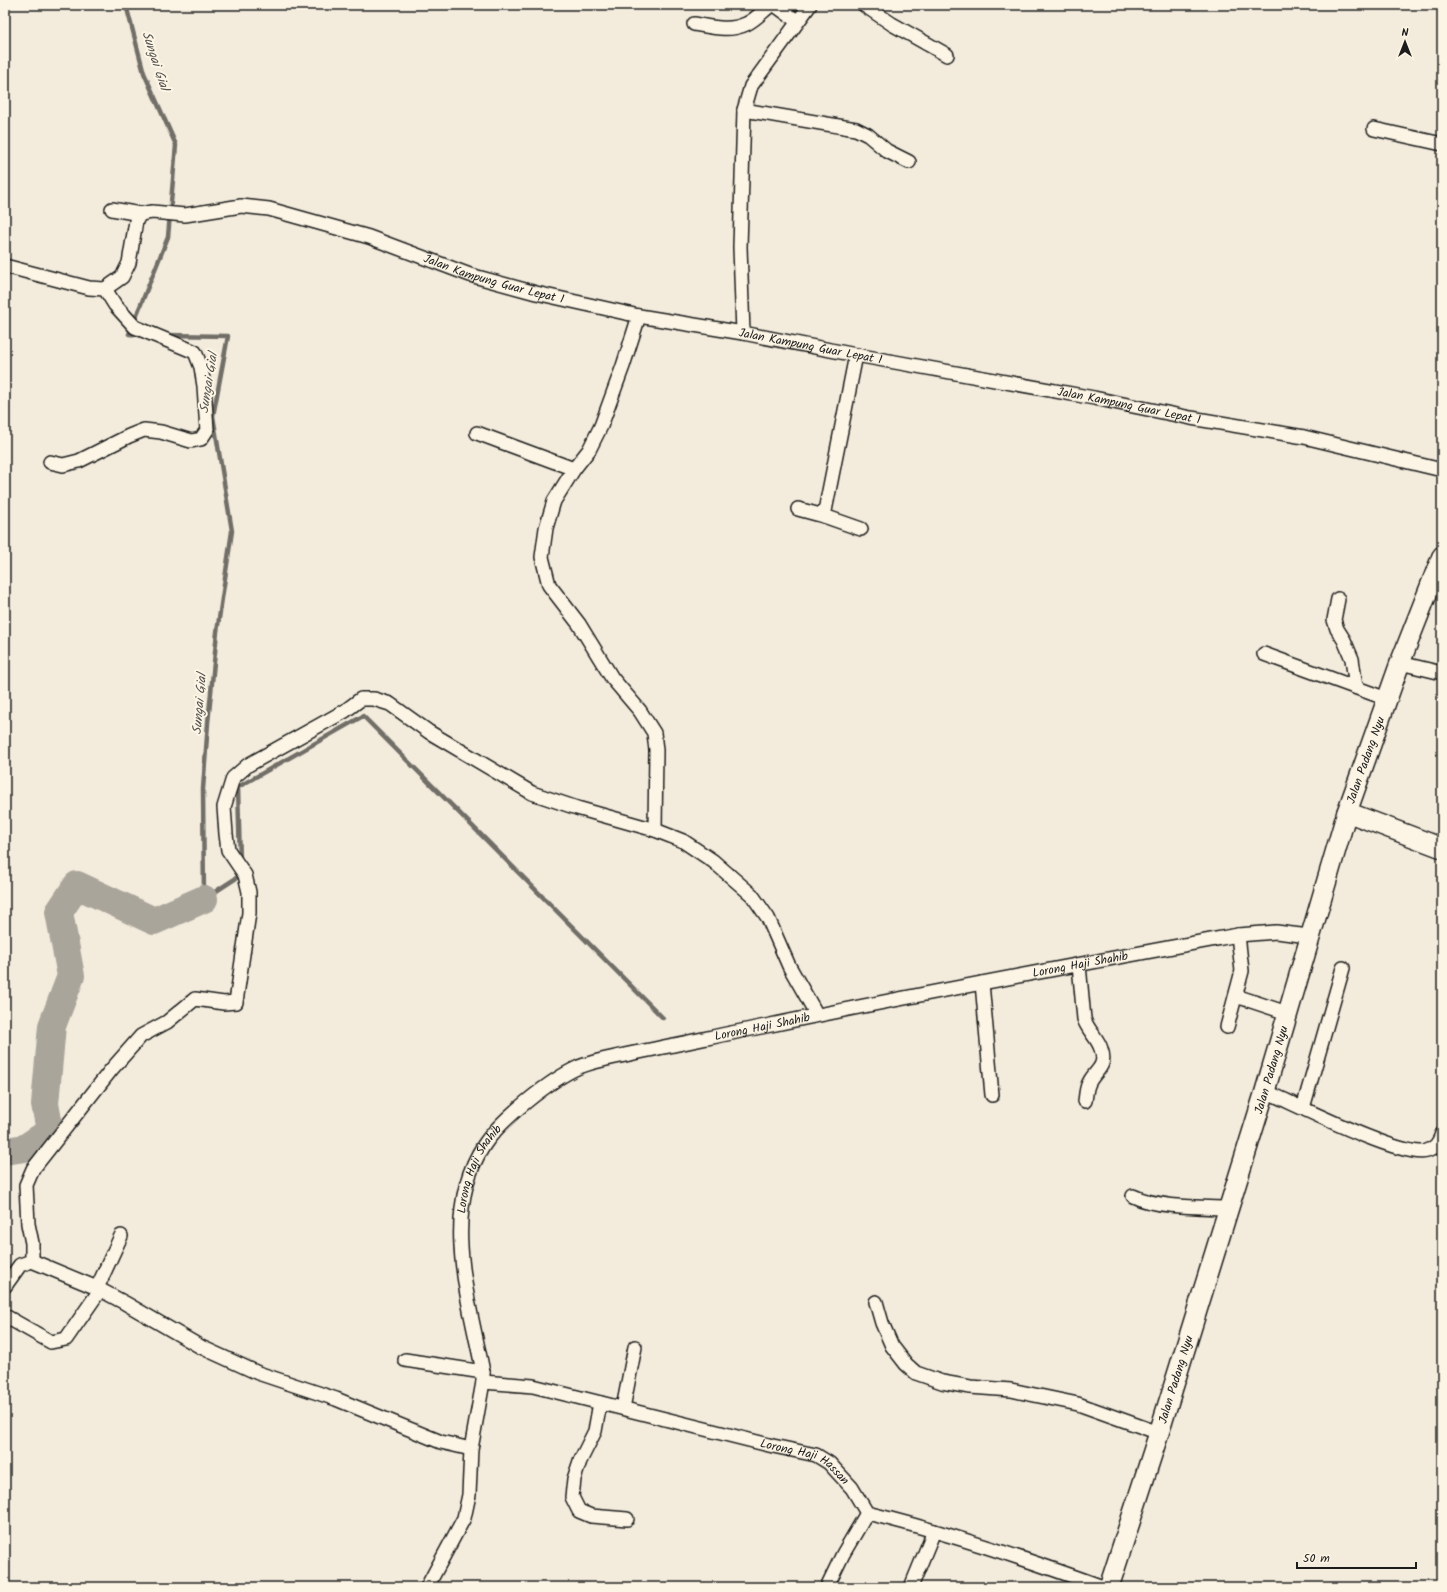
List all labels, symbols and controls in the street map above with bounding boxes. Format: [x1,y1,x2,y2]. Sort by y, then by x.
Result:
north arrow [1385,22,1425,62]
text: N [1402,24,1409,42]
water label: Sungai Gial [136,29,175,96]
street label: Jalan Kampung Guar Lepat 1 [421,249,566,309]
street label: Jalan Kampung Guar Lepat 1 [737,323,884,369]
water label: Sungai Gial [194,348,225,415]
street label: Jalan Kampung Guar Lepat 1 [1056,382,1202,429]
water label: Sungai Gial [187,670,213,735]
street label: Jalan Padang Nyu [1341,714,1390,806]
street label: Lorong Haji Shahib [1031,946,1130,983]
street label: Lorong Haji Shahib [713,1007,812,1046]
street label: Jalan Padang Nyu [1249,1023,1293,1116]
street label: Lorong Haji Shahib [452,1120,507,1214]
street label: Jalan Padang Nyu [1153,1333,1198,1426]
street label: Lorong Haji Hassan [758,1434,854,1489]
scale bar [1297,1544,1416,1570]
text: 50 m [1303,1549,1330,1568]

